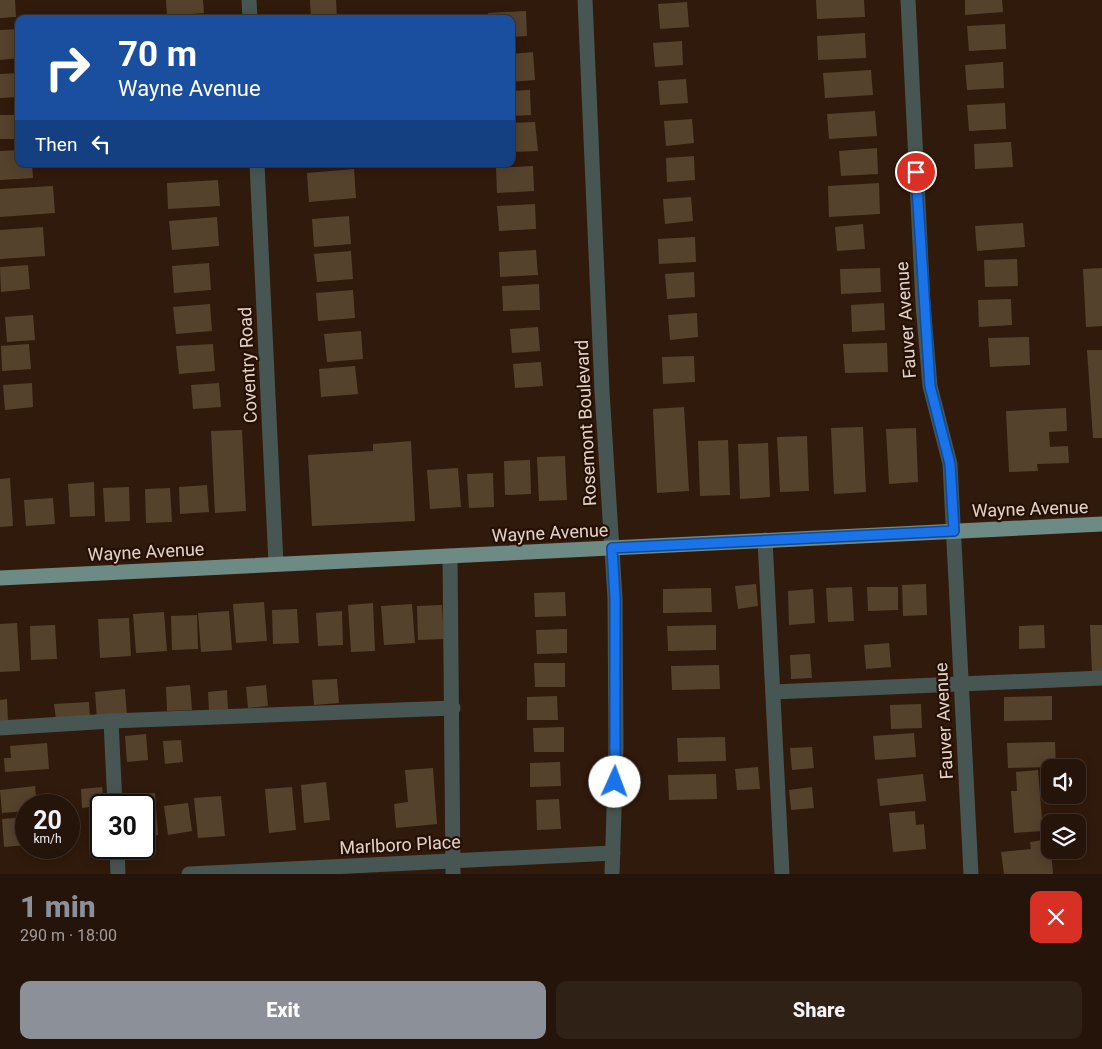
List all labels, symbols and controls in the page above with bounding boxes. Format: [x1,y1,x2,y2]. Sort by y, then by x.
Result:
text: 70 m [118,34,197,75]
icon: right [35,35,100,100]
text: Wayne Avenue [118,76,261,101]
icon: left [87,130,115,158]
text: Then [35,133,77,156]
pin [895,151,937,193]
icon: arrive [902,158,930,186]
street label: Fauver Avenue [891,261,920,379]
street label: Coventry Road [234,306,261,424]
street label: Rosemont Boulevard [571,339,600,507]
street label: Wayne Avenue [971,496,1089,521]
street label: Wayne Avenue [491,519,609,546]
street label: Wayne Avenue [87,538,205,565]
street label: Fauver Avenue [930,662,957,780]
position arrow [588,755,640,807]
map controls [1041,759,1086,859]
button: sound [1041,759,1086,804]
speed limit sign: 30 [90,794,155,859]
text: 20 [33,806,62,835]
button: layers [1041,814,1086,859]
street label: Marlboro Place [339,831,461,858]
text: km/h [33,832,62,846]
text: 1 min [20,889,96,924]
button: close [1030,891,1082,943]
text: 290 m · 18:00 [20,926,117,945]
button: Exit [20,981,546,1039]
button: Share [556,981,1082,1039]

